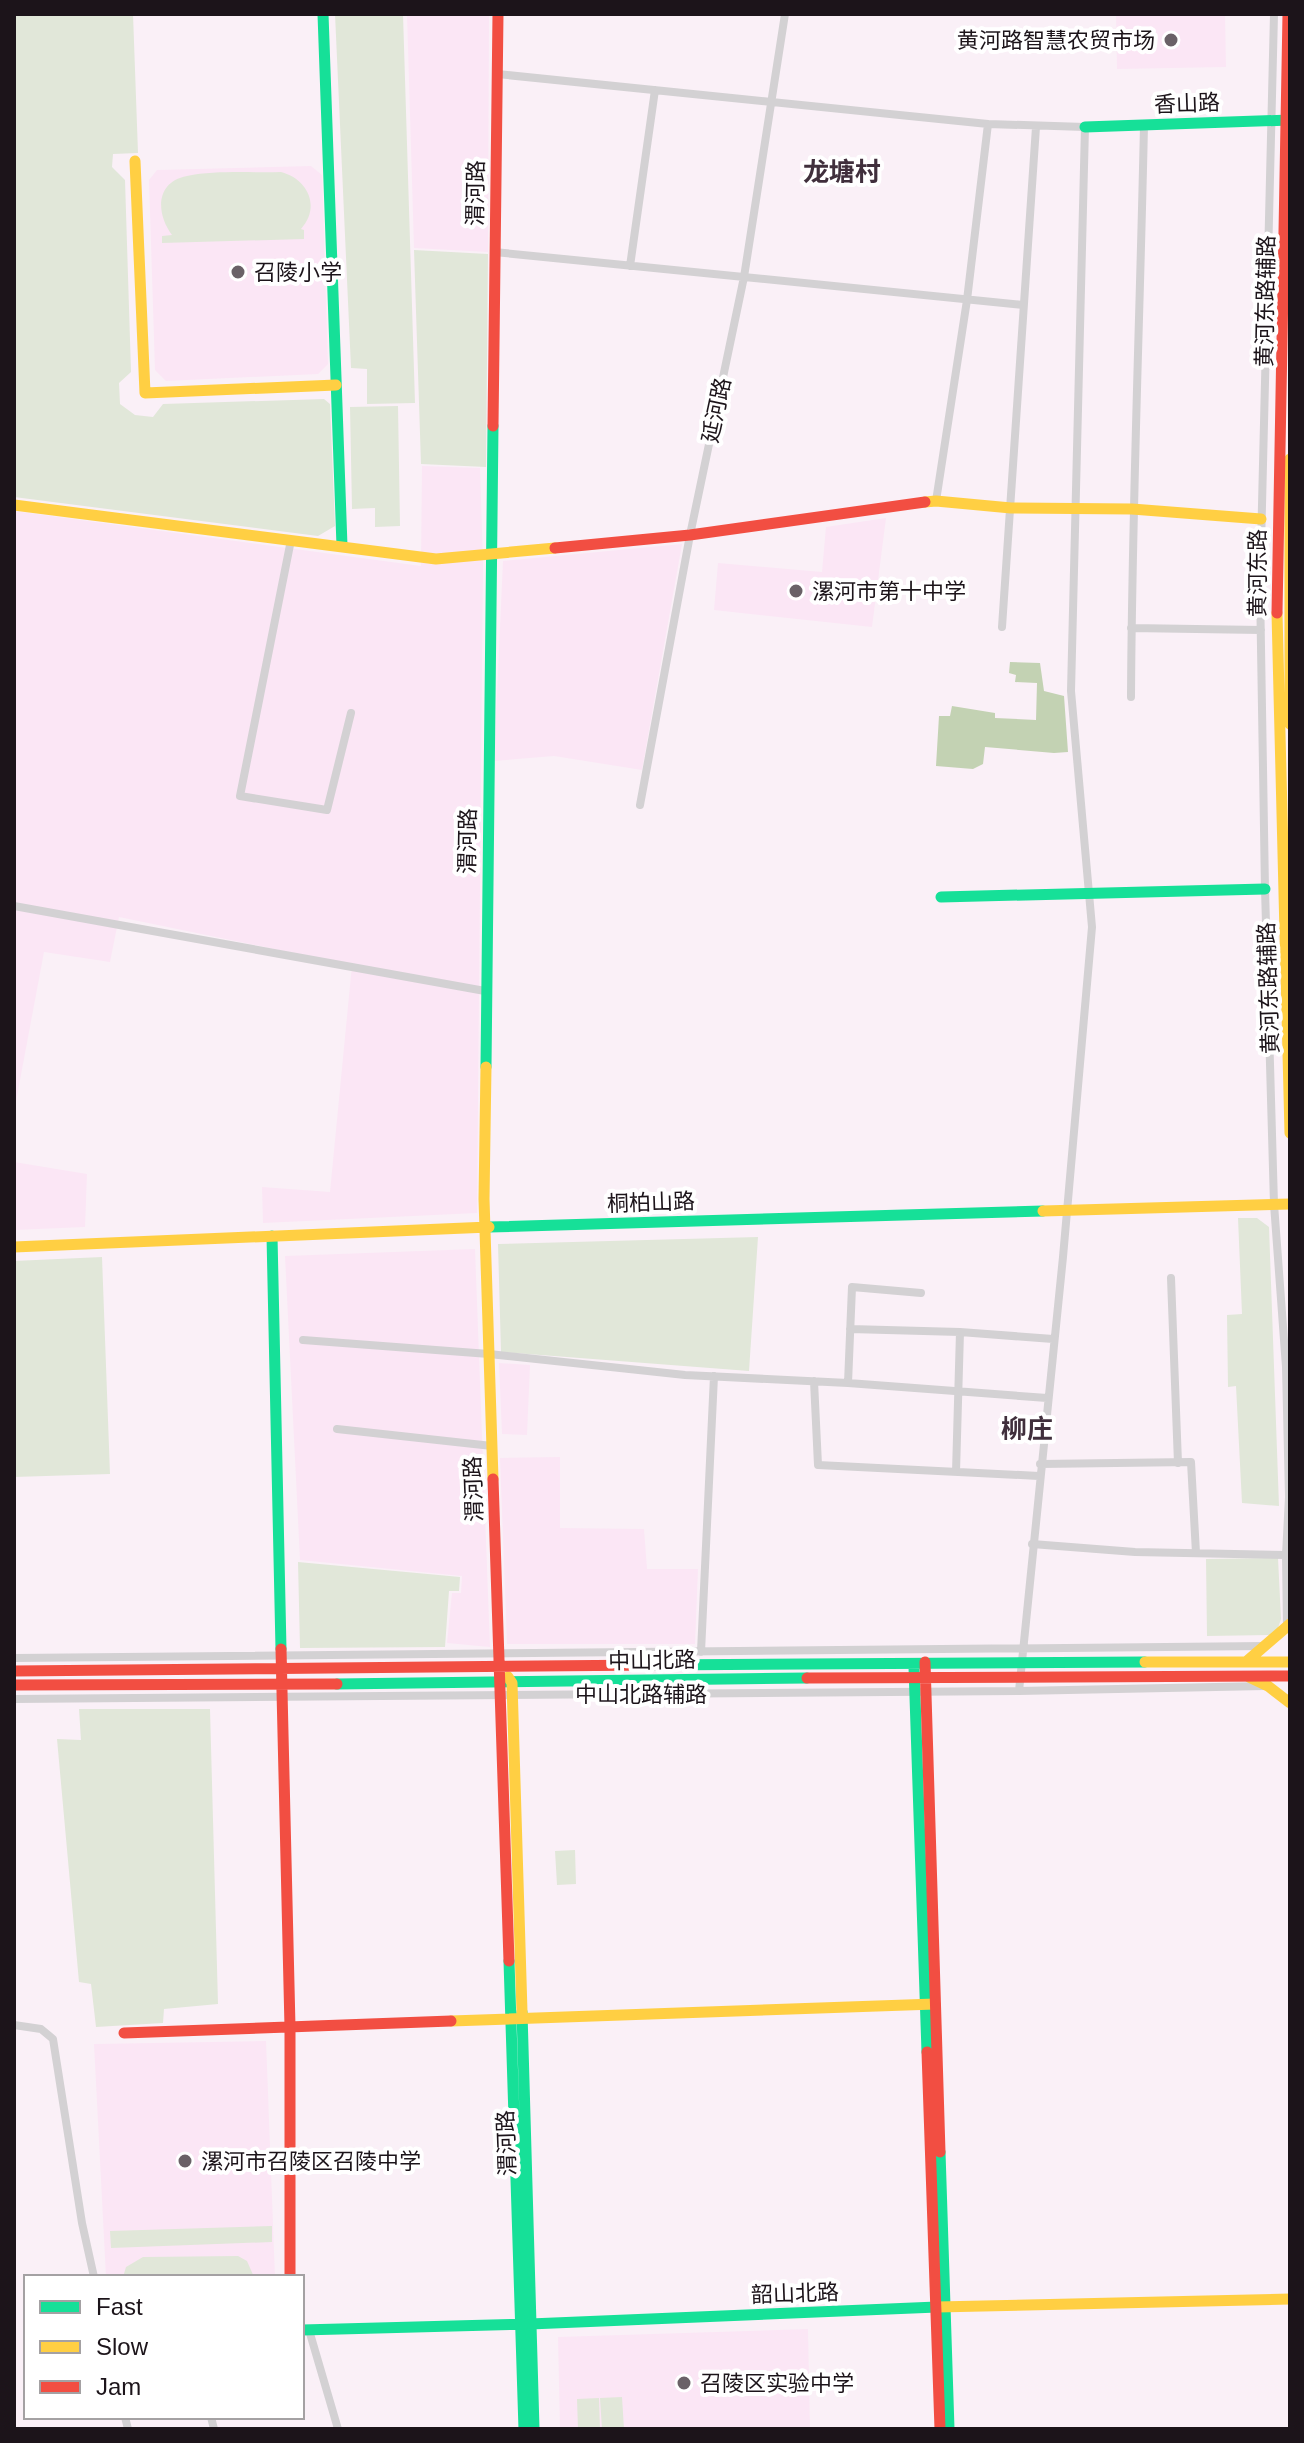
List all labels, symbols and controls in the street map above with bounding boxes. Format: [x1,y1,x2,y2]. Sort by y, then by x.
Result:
place label: 黄河路智慧农贸市场 [957,28,1155,53]
marker: 黄河路智慧农贸市场 [1162,31,1180,49]
street label: 香山路 [1154,90,1220,117]
district label: 龙塘村 [803,157,881,187]
street label: 渭河路 [462,160,489,226]
street label: 黄河东路辅路 [1252,235,1279,367]
place label: 召陵小学 [254,260,342,285]
marker: 召陵小学 [229,263,247,281]
street label: 延河路 [697,375,736,445]
street label: 黄河东路 [1245,529,1270,617]
place label: 漯河市第十中学 [812,579,966,604]
marker: 漯河市第十中学 [787,582,805,600]
street label: 渭河路 [454,808,481,874]
street label: 黄河东路辅路 [1254,922,1283,1054]
street label: 桐柏山路 [607,1188,695,1217]
district label: 柳庄 [1001,1414,1053,1444]
street label: 渭河路 [460,1456,487,1522]
street label: 中山北路 [608,1647,696,1674]
street label: 中山北路辅路 [575,1682,707,1707]
street label: 渭河路 [493,2110,520,2176]
place label: 漯河市召陵区召陵中学 [201,2149,421,2174]
marker: 漯河市召陵区召陵中学 [176,2152,194,2170]
legend [24,2275,304,2419]
street label: 韶山北路 [751,2279,839,2308]
text: Fast [96,2293,143,2320]
text: Slow [96,2333,149,2360]
place label: 召陵区实验中学 [700,2371,854,2396]
text: Jam [96,2373,141,2400]
marker: 召陵区实验中学 [675,2374,693,2392]

